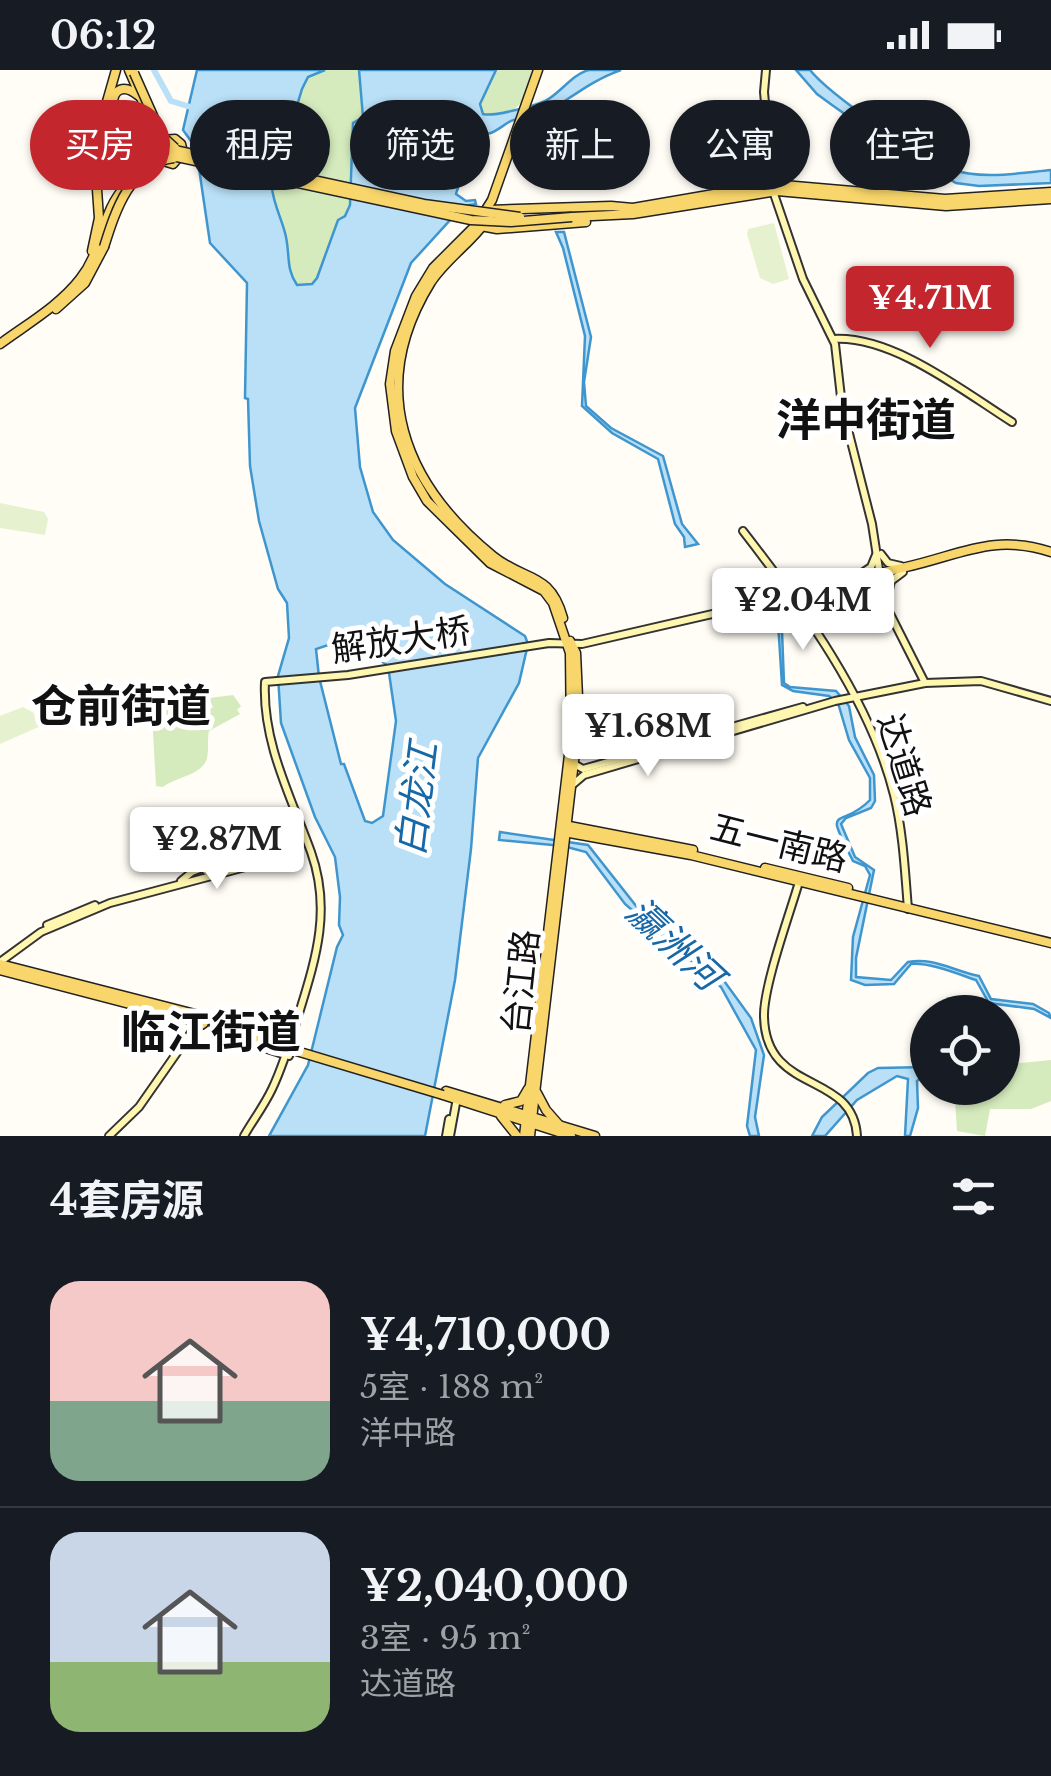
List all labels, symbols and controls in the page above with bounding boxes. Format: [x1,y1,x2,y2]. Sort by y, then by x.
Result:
text: 06:12 [50,12,156,59]
chip: 买房 [30,100,170,190]
chip: 租房 [190,100,330,190]
chip: 筛选 [350,100,490,190]
chip: 新上 [510,100,650,190]
chip: 公寓 [670,100,810,190]
chip: 住宅 [830,100,970,190]
pin: ¥4.71M [849,266,1011,351]
text: ¥4.71M [868,278,992,318]
district label: 洋中街道 [776,392,956,448]
pin: ¥2.04M [722,568,884,653]
text: ¥2.04M [734,580,872,620]
street label: 解放大桥 [329,608,473,671]
district label: 仓前街道 [31,678,211,734]
pin: ¥1.68M [567,694,729,779]
text: ¥1.68M [584,706,712,746]
street label: 达道路 [869,708,940,821]
water label: 白龙江 [386,736,447,858]
street label: 五一南路 [706,805,852,880]
pin: ¥2.87M [136,807,298,892]
text: ¥2.87M [152,819,282,859]
water label: 瀛洲河 [617,888,737,1004]
street label: 台江路 [494,927,547,1036]
map controls [910,995,1020,1105]
button: locate [910,995,1020,1105]
district label: 临江街道 [121,1004,301,1060]
icon: filters [946,1169,1001,1224]
text: 4套房源 [50,1174,204,1226]
text: ¥4,710,000 [360,1309,611,1361]
icon: home [130,1321,250,1441]
text: 5室 · 188 m² [360,1367,543,1407]
text: 洋中路 [360,1413,456,1453]
text: ¥2,040,000 [360,1560,629,1612]
icon: home [130,1572,250,1692]
text: 3室 · 95 m² [360,1618,531,1658]
text: 达道路 [360,1664,456,1704]

